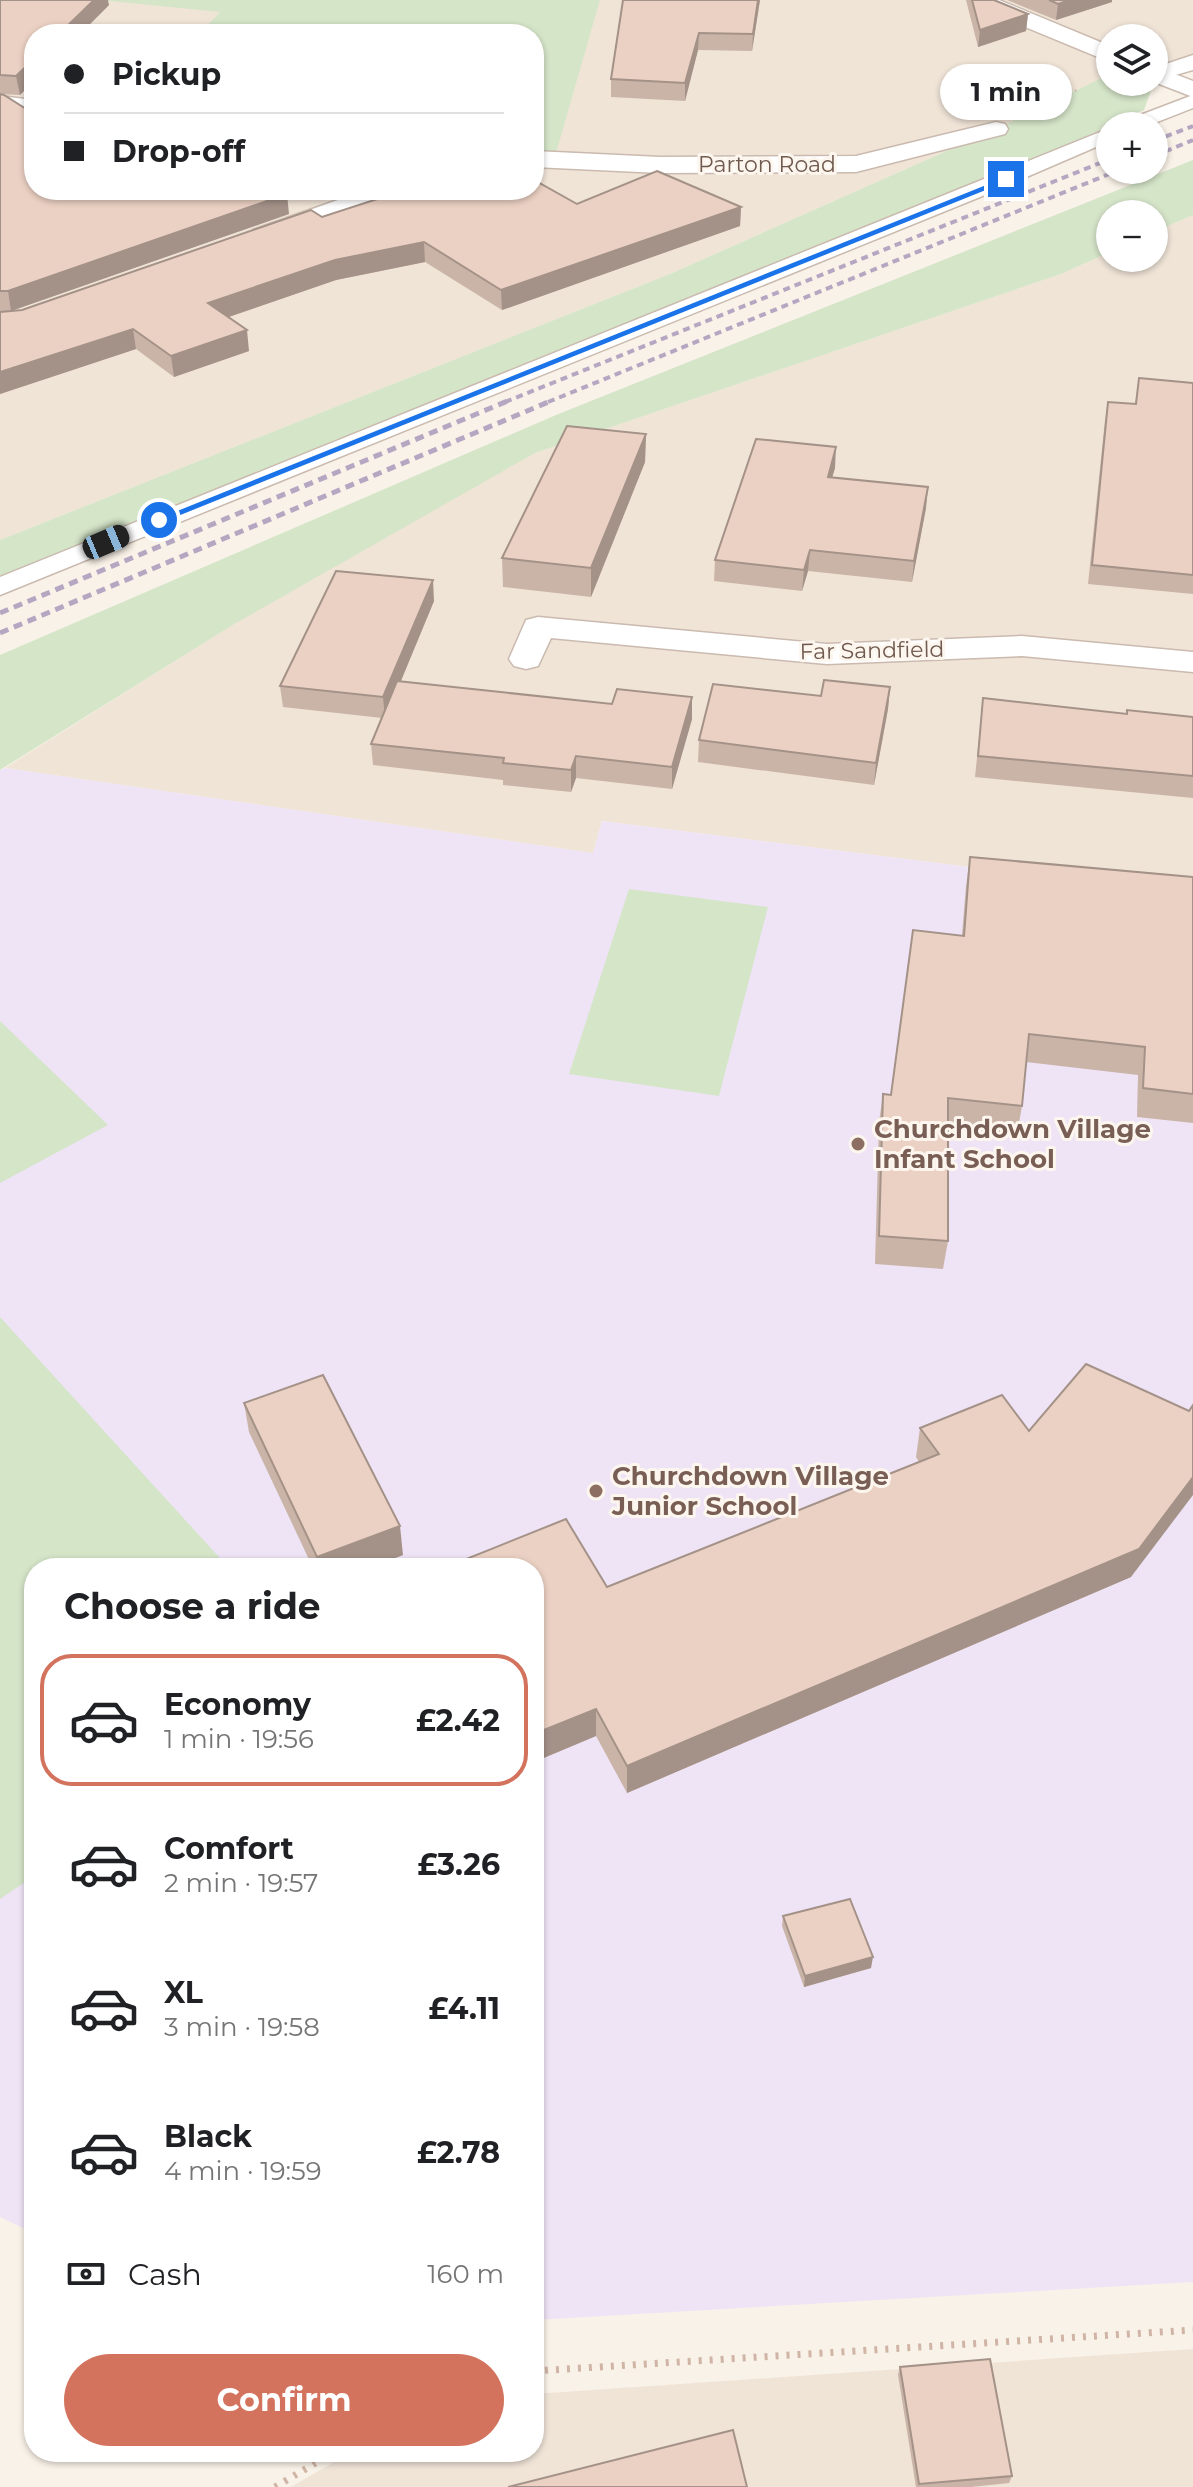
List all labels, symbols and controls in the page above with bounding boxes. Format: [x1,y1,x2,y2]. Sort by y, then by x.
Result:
map controls [1096,24,1168,272]
button: layers [1096,24,1168,96]
text: Pickup [112,56,221,93]
callout: 1 min [940,63,1072,119]
text: 1 min [971,76,1041,108]
button: + [1096,112,1168,184]
text: Drop-off [112,133,245,170]
street label: Parton Road [698,151,836,178]
route end [988,161,1024,197]
button: − [1096,200,1168,272]
route start [141,502,177,538]
car [79,522,133,562]
street label: Far Sandfield [799,636,945,665]
place label: Churchdown Village Infant School [874,1113,1151,1175]
marker: Churchdown Village Infant School [849,1135,867,1153]
place label: Churchdown Village Junior School [611,1460,889,1522]
marker: Churchdown Village Junior School [587,1482,605,1500]
text: Choose a ride [64,1584,321,1628]
icon: car [68,1684,140,1756]
text: Economy [164,1686,311,1723]
text: £2.42 [416,1702,500,1739]
text: 1 min · 19:56 [164,1723,314,1755]
icon: car [68,1828,140,1900]
text: Comfort [164,1830,294,1867]
text: £3.26 [418,1846,500,1883]
text: 2 min · 19:57 [164,1867,318,1899]
icon: car [68,1972,140,2044]
text: XL [164,1974,203,2011]
text: £4.11 [429,1990,500,2027]
text: 3 min · 19:58 [164,2011,320,2043]
icon: car [68,2116,140,2188]
text: Black [164,2118,252,2155]
text: £2.78 [417,2134,500,2171]
text: 4 min · 19:59 [164,2155,322,2187]
icon: cash [64,2252,108,2296]
text: Cash [128,2256,202,2293]
text: 160 m [427,2258,504,2290]
button: Confirm [64,2354,504,2446]

